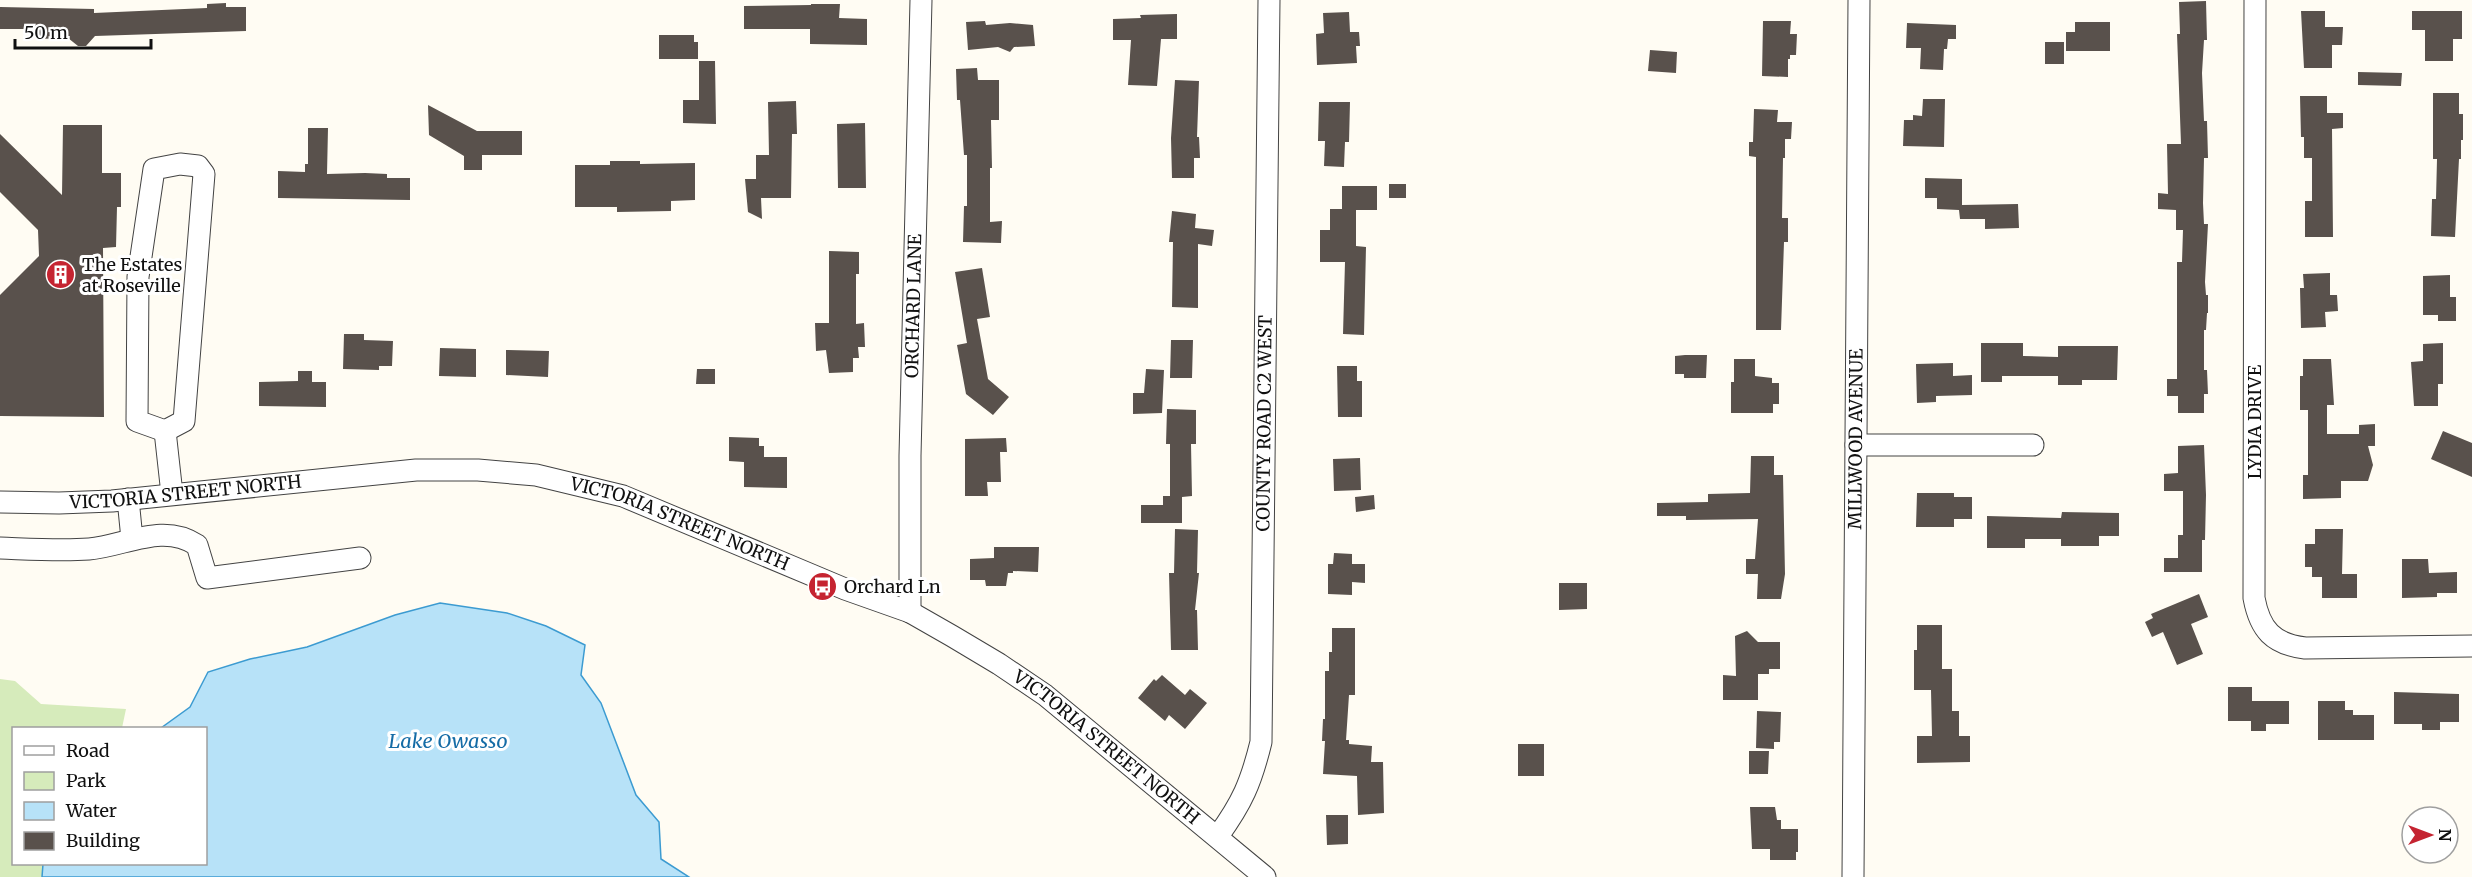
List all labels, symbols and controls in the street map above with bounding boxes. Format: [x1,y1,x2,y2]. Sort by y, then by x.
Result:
scale bar [15,12,152,50]
text: 50 m [24,21,68,44]
street label: ORCHARD LANE [900,233,926,378]
place label: The Estates at Roseville [82,253,182,297]
building icon: The Estates at Roseville [45,259,77,291]
street label: COUNTY ROAD C2 WEST [1251,315,1277,531]
street label: MILLWOOD AVENUE [1843,348,1868,530]
street label: LYDIA DRIVE [2243,364,2266,479]
street label: VICTORIA STREET NORTH [68,470,303,514]
street label: VICTORIA STREET NORTH [567,471,793,575]
bus stop icon: Orchard Ln [807,571,839,603]
place label: Orchard Ln [844,575,941,598]
street label: VICTORIA STREET NORTH [1008,664,1204,829]
legend [12,727,207,865]
water label: Lake Owasso [388,728,508,753]
text: Road [66,739,110,762]
text: Park [66,769,107,792]
text: Water [65,799,117,822]
north arrow [2400,805,2460,865]
text: Building [66,829,140,852]
text: N [2435,829,2455,842]

